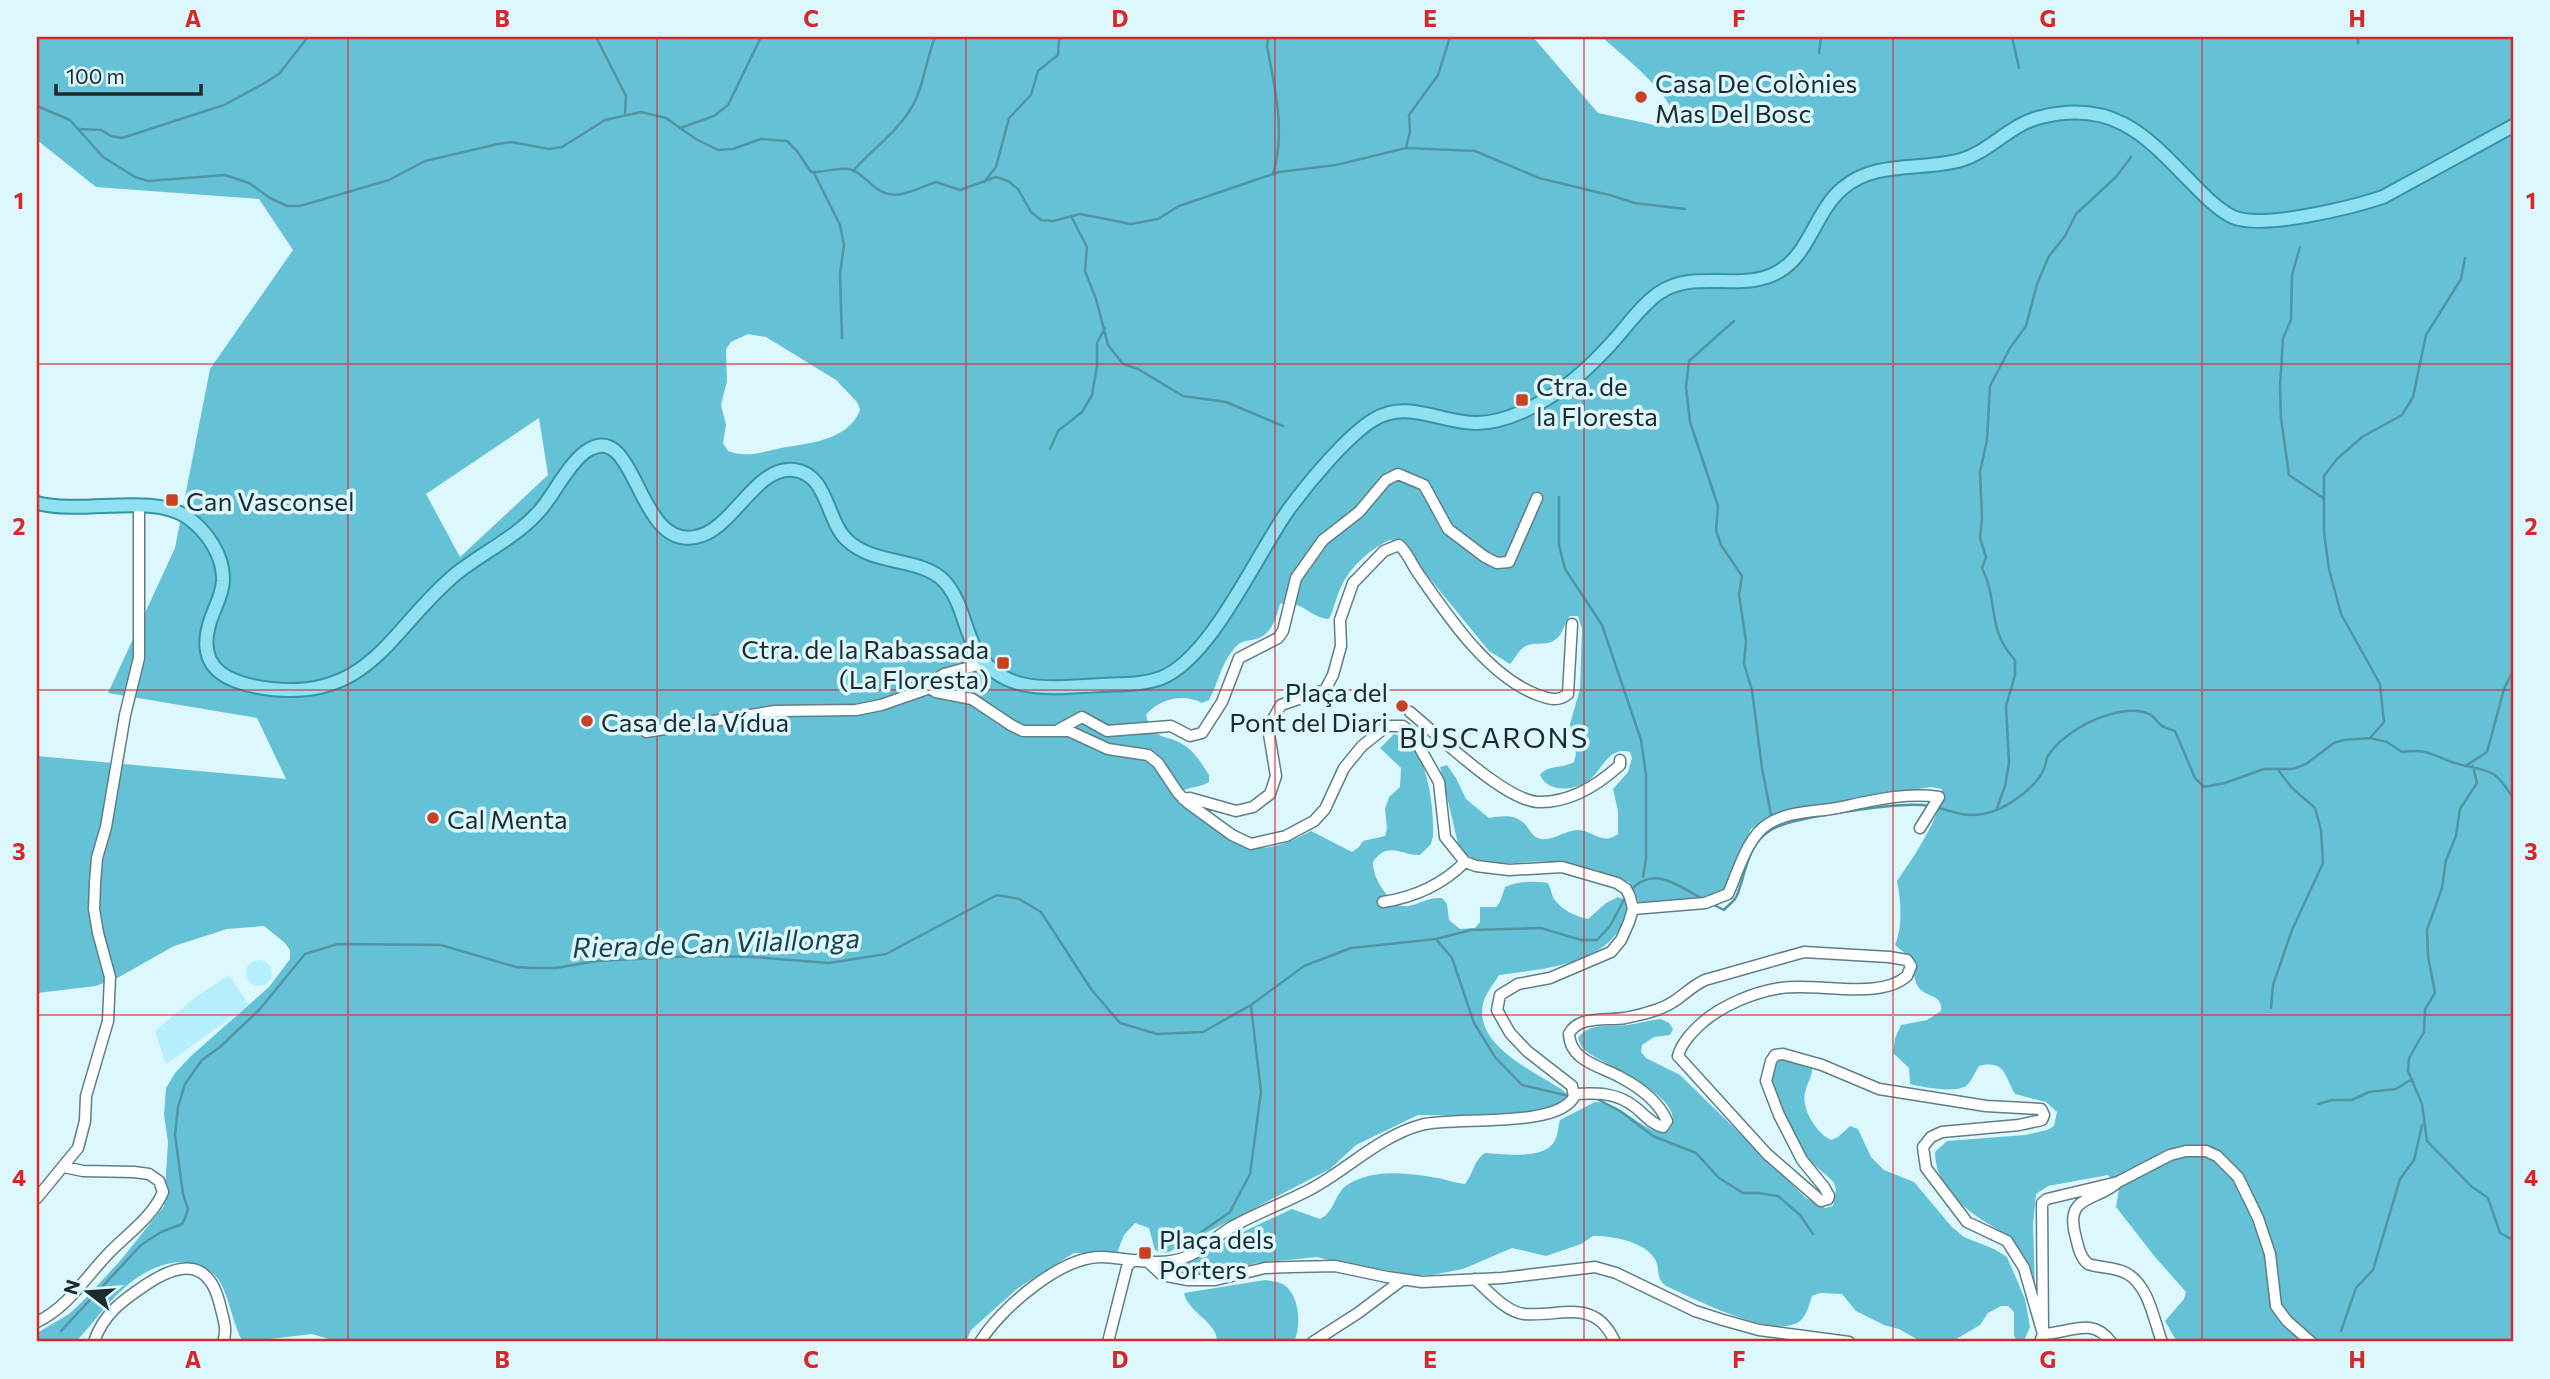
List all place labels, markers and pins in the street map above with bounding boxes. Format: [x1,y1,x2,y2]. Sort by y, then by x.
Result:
place label: Casa De Colònies Mas Del Bosc [1655,67,1857,128]
marker: Casa De Colònies Mas Del Bosc [1633,89,1649,105]
place label: Ctra. de la Floresta [1536,370,1658,431]
marker: Ctra. de la Floresta [1514,392,1530,408]
place label: Can Vasconsel [186,485,355,516]
marker: Can Vasconsel [164,492,180,508]
place label: Ctra. de la Rabassada (La Floresta) [741,633,989,694]
marker: Ctra. de la Rabassada (La Floresta) [995,655,1011,671]
place label: Plaça del Pont del Diari [1229,676,1388,737]
marker: Plaça del Pont del Diari [1394,698,1410,714]
place label: Casa de la Vídua [601,706,789,737]
marker: Casa de la Vídua [579,713,595,729]
place label: Cal Menta [447,803,568,834]
marker: Cal Menta [425,810,441,826]
place label: Plaça dels Porters [1159,1223,1274,1284]
marker: Plaça dels Porters [1137,1245,1153,1261]

